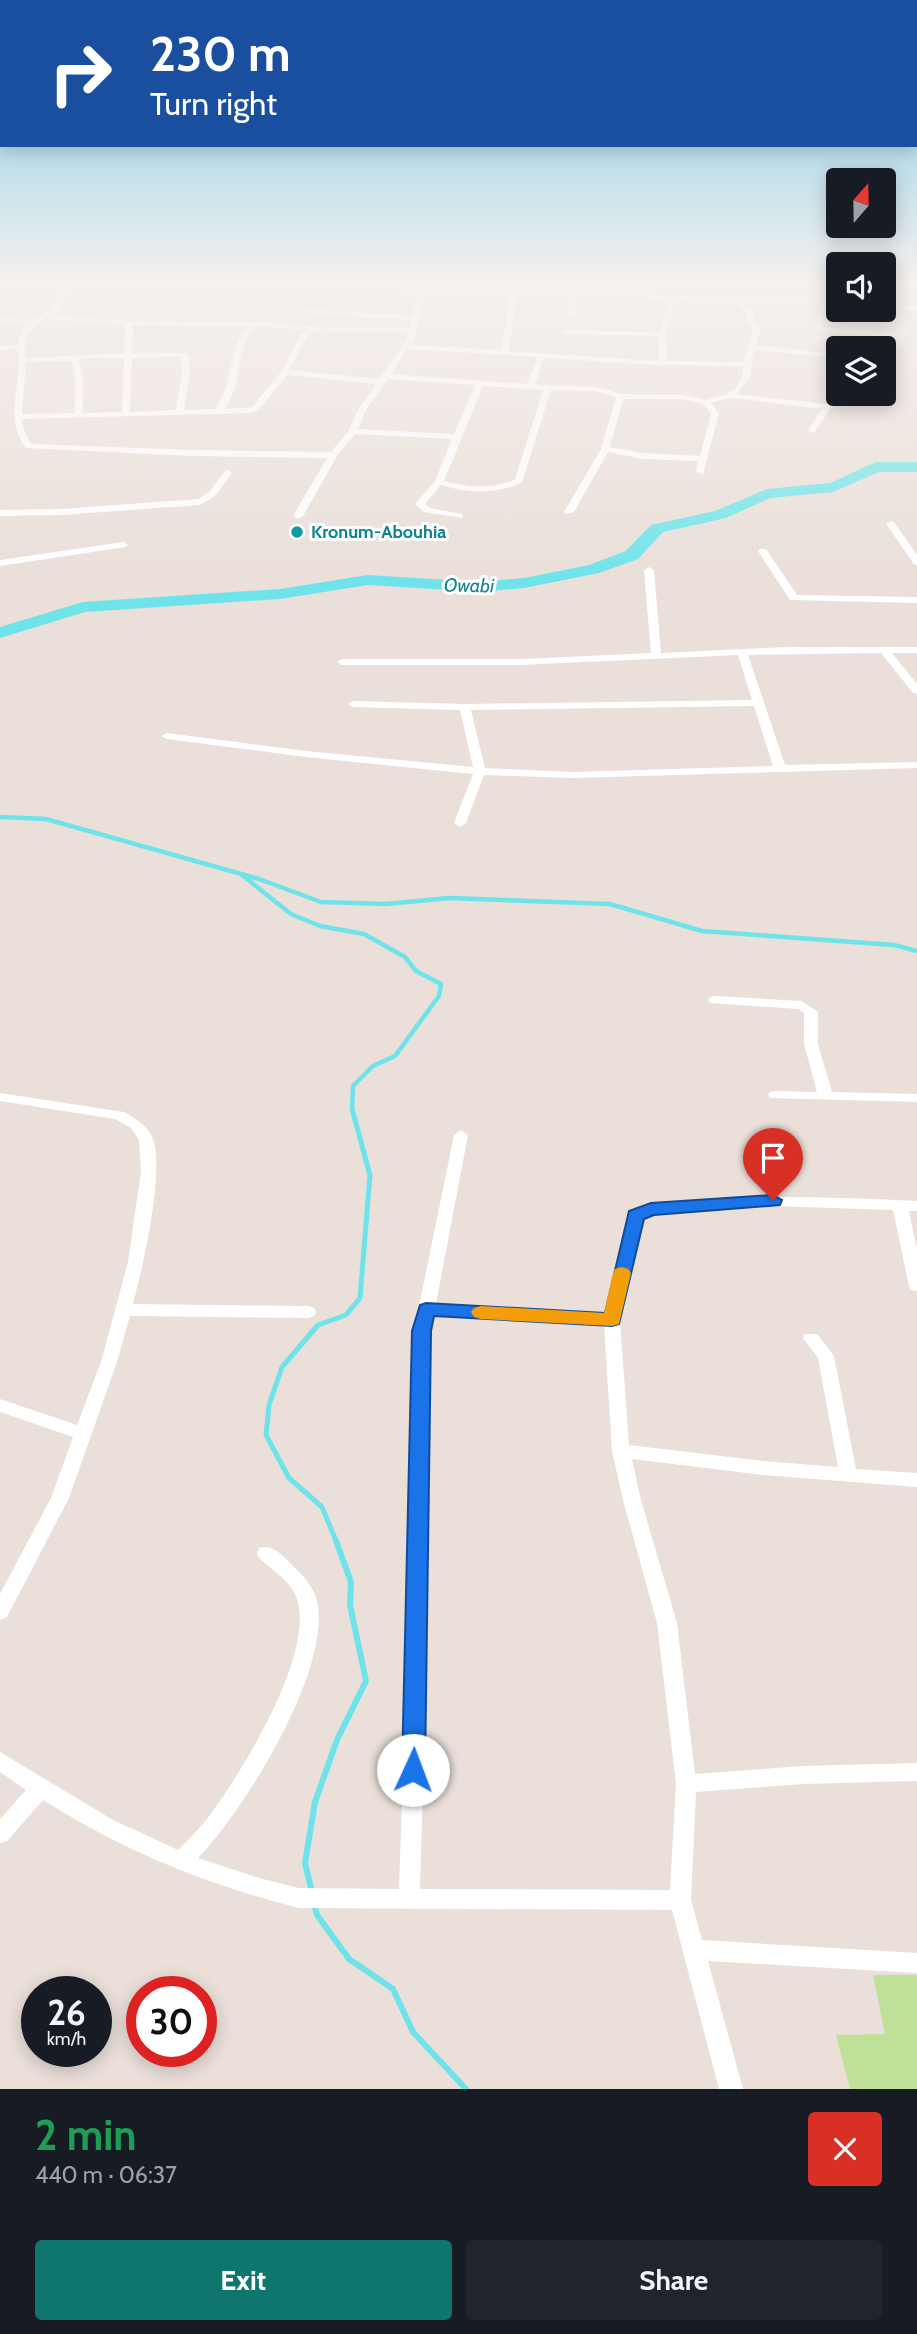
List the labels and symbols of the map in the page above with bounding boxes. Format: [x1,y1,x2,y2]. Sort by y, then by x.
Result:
north arrow [826,168,896,238]
place label: Kronum-Abouhia [311,521,446,543]
marker: Kronum-Abouhia [289,524,305,540]
water label: Owabi [444,574,495,597]
pin [743,1128,803,1200]
position arrow [376,1733,450,1807]
speed limit sign: 30 [126,1976,217,2067]

